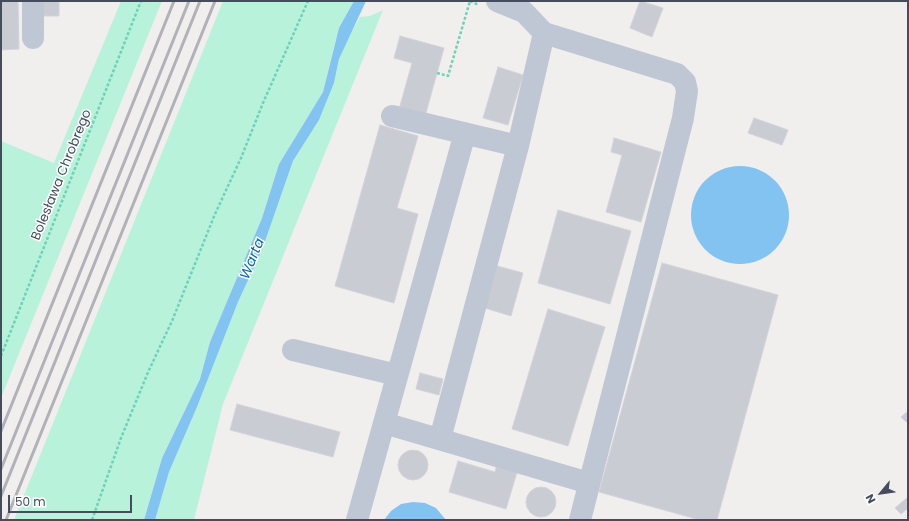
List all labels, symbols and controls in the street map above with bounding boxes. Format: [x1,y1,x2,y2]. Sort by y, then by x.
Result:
street label: Bolesława Chrobrego [29,107,95,243]
water label: Warta [237,236,269,282]
north arrow [861,473,901,513]
scale bar [10,487,134,513]
text: N [862,491,880,506]
text: 50 m [15,493,46,510]

